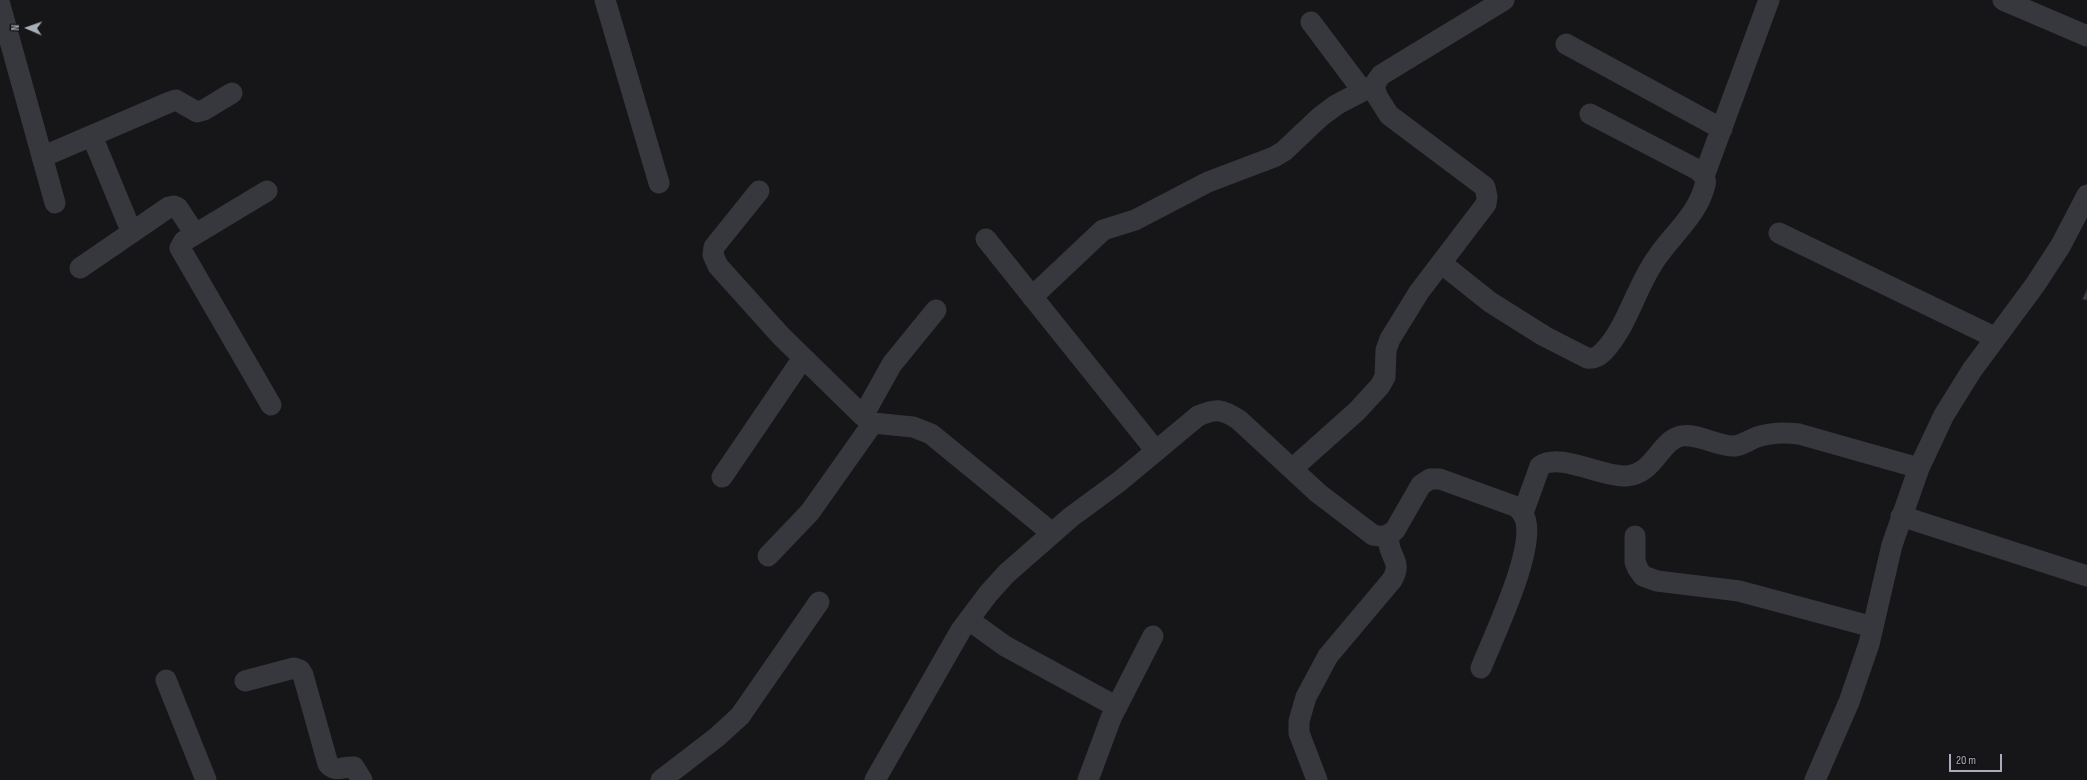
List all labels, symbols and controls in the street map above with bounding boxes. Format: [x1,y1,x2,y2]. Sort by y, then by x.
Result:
north arrow [8,8,48,48]
text: N [9,24,22,31]
scale bar [1951,746,2004,772]
text: 20 m [1956,753,1976,768]

